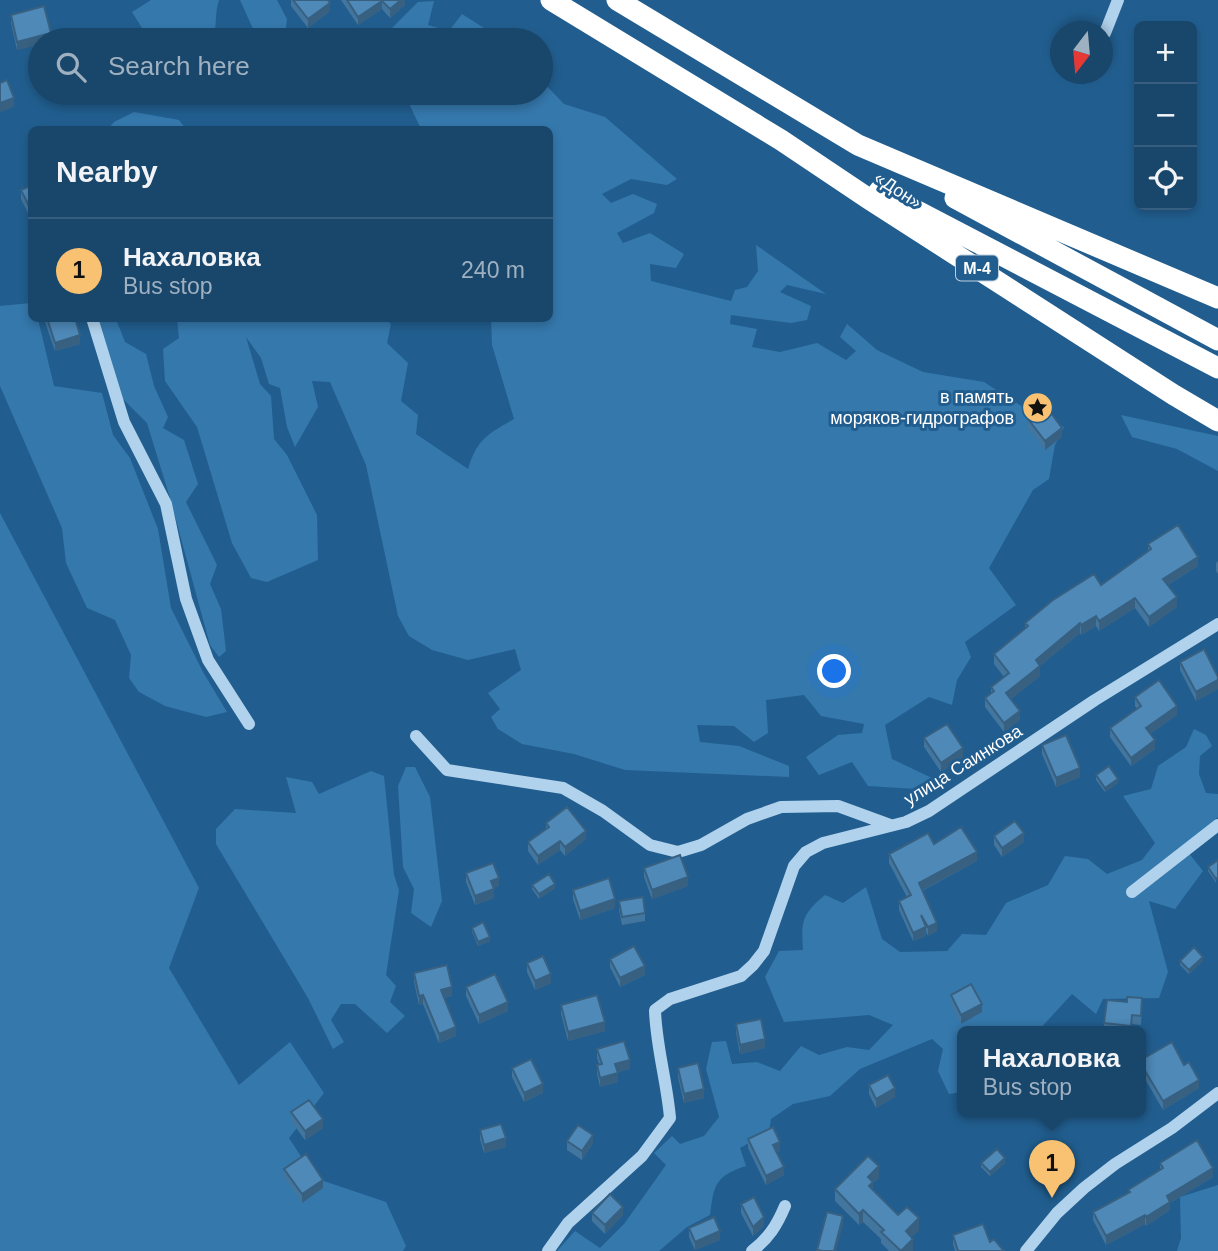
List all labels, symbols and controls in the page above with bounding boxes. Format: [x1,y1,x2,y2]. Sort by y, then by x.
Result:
north arrow [1050,21,1113,84]
map controls [1134,21,1197,210]
button: + [1134,21,1197,84]
search box [28,28,553,105]
icon: search [52,48,90,86]
text: Search here [108,51,250,81]
button: − [1134,84,1197,147]
button: locate [1134,147,1197,210]
text: Nearby [56,155,158,188]
street label: «Дон» [871,167,925,213]
text: Нахаловка [123,242,261,272]
road number: М-4 [956,256,998,280]
text: 1 [73,257,85,283]
text: 240 m [461,257,525,283]
text: Bus stop [123,273,213,299]
place label: в память моряков-гидрографов [830,387,1014,428]
place icon: в память моряков-гидрографов [1020,390,1054,424]
your location [817,654,851,688]
street label: улица Саинкова [900,720,1026,809]
popup [957,1026,1146,1117]
text: Нахаловка [983,1043,1120,1073]
text: Bus stop [983,1074,1072,1100]
pin: 1 [1029,1140,1075,1198]

